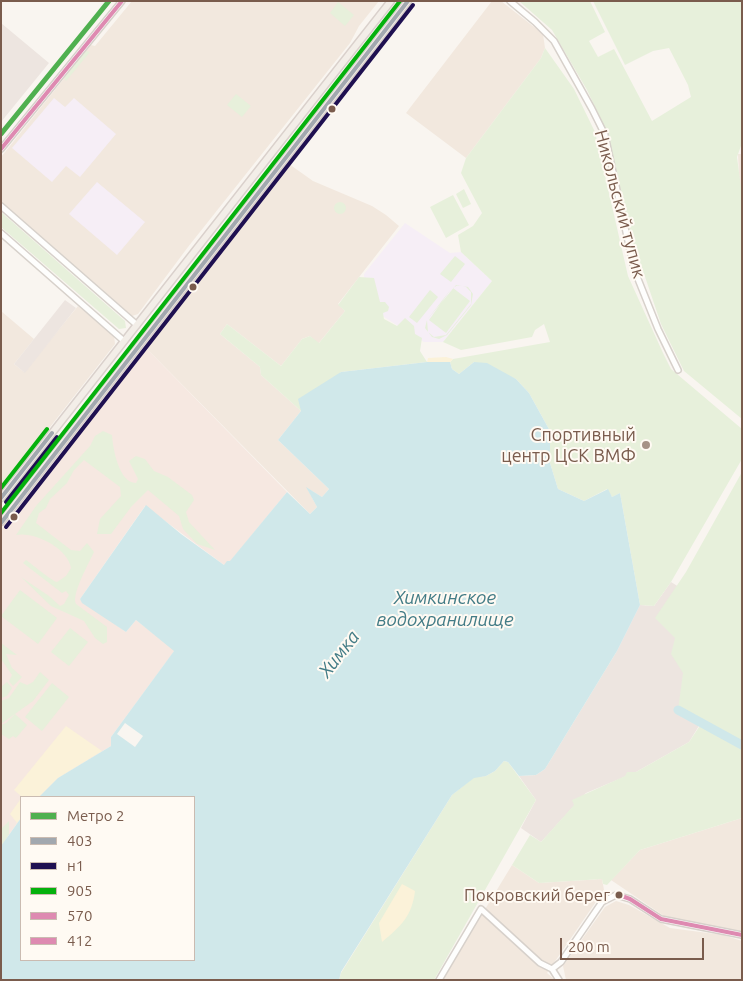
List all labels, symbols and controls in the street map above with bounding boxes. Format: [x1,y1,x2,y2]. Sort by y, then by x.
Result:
unlabelled marker [327,104,337,114]
street label: Никольский тупик [590,127,650,281]
unlabelled marker [188,282,198,292]
place label: Спортивный центр ЦСК ВМФ [501,424,636,466]
marker: Спортивный центр ЦСК ВМФ [640,439,652,451]
unlabelled marker [9,512,19,522]
water label: Химкинское водохранилище [376,587,514,631]
water label: Химка [314,626,364,682]
legend [20,796,195,961]
text: Метро 2 [67,807,124,824]
text: 403 [67,832,92,849]
text: н1 [67,857,84,874]
text: 905 [67,882,92,899]
place label: Покровский берег [464,885,610,905]
marker: Покровский берег [614,890,624,900]
text: 570 [67,907,92,924]
scale bar [563,928,707,960]
text: 412 [67,932,92,949]
text: 200 m [568,938,610,955]

